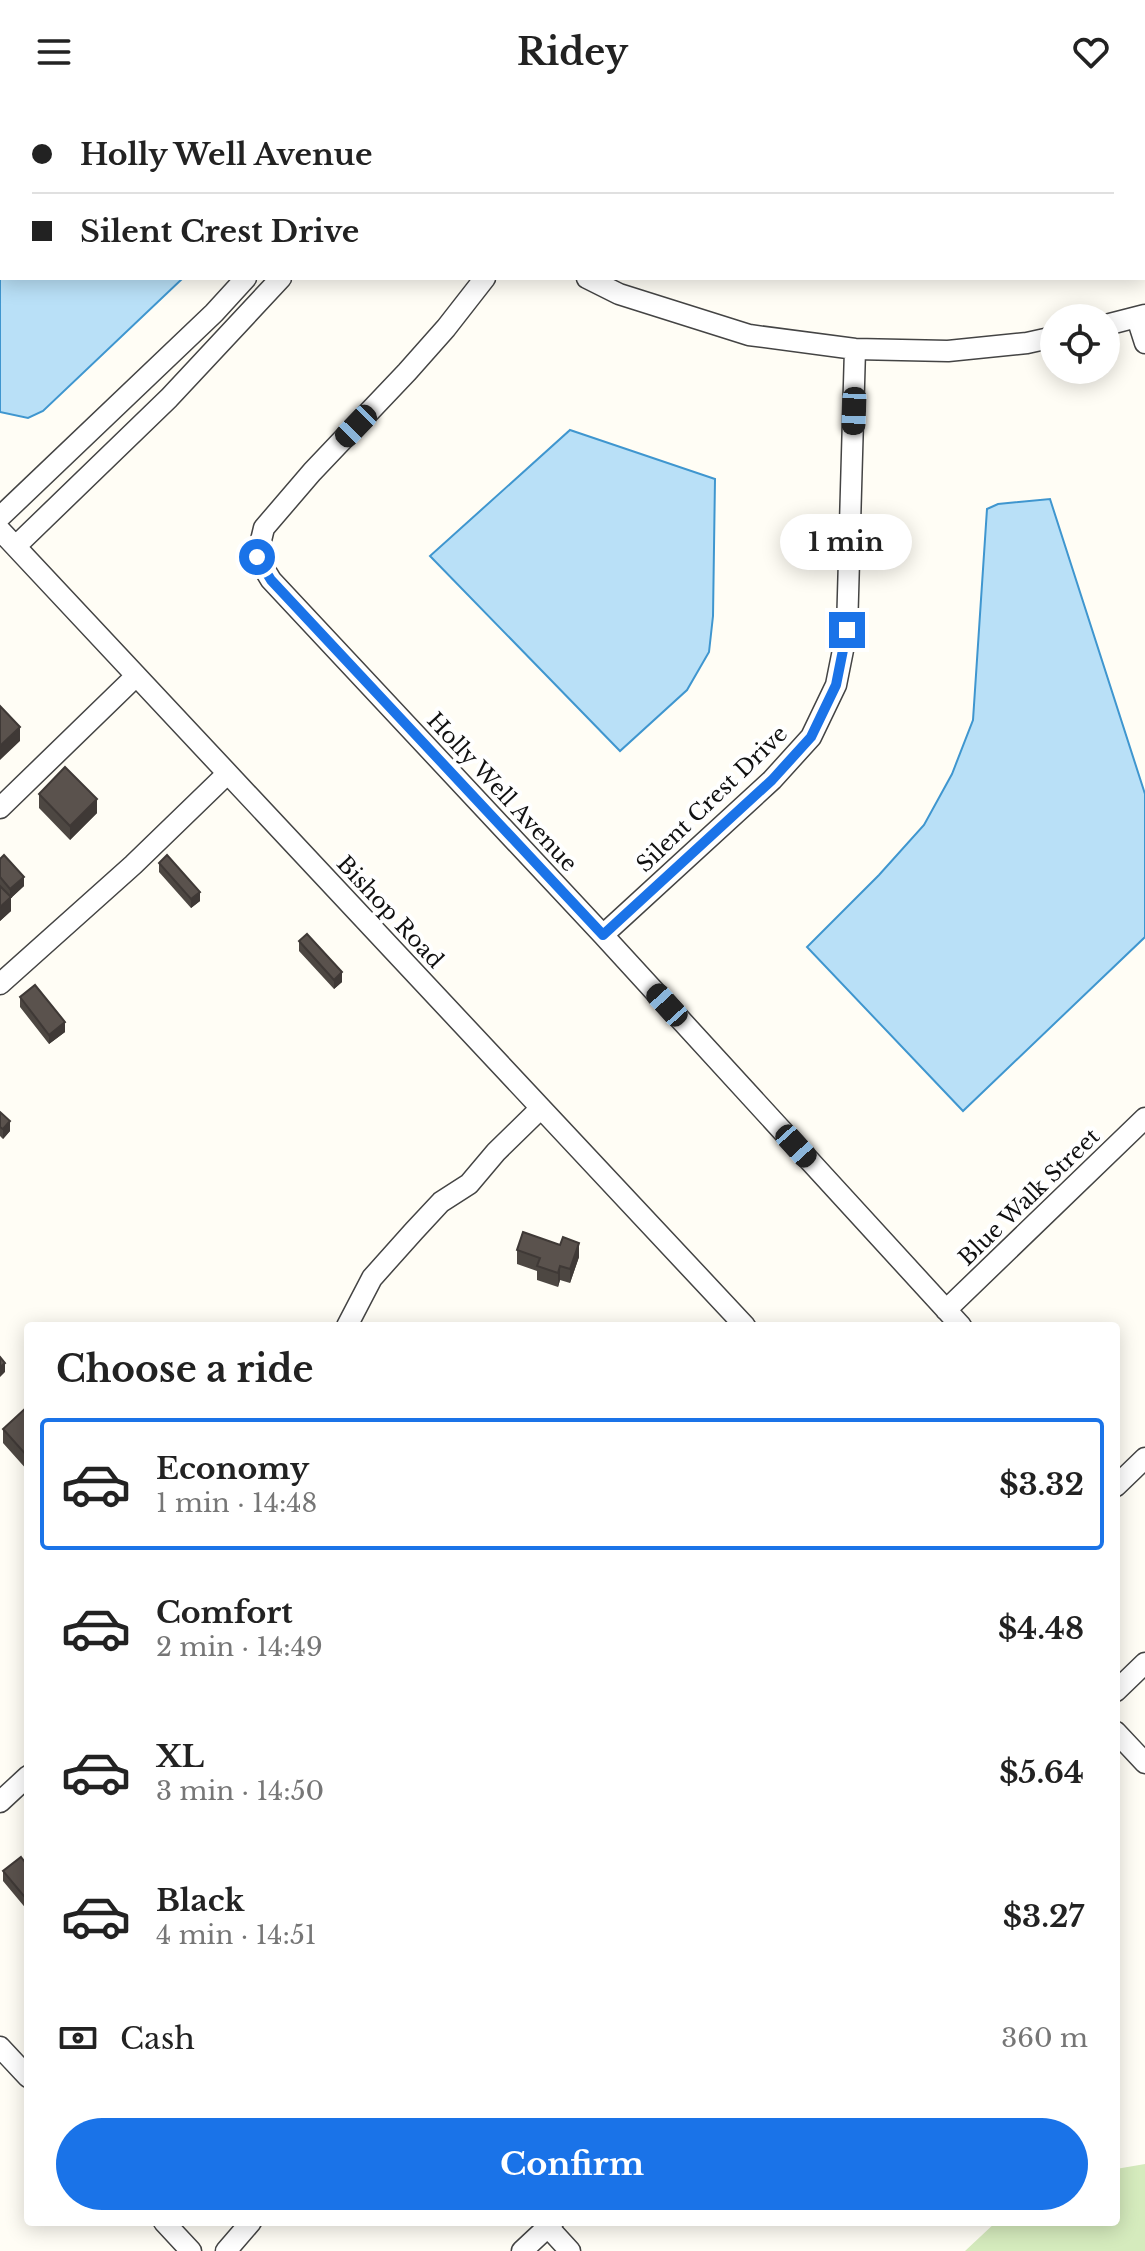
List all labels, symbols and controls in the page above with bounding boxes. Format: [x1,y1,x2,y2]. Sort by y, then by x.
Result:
icon: menu [32,30,76,74]
text: Ridey [517,30,628,75]
icon: heart [1069,30,1113,74]
text: Holly Well Avenue [80,136,373,173]
text: Silent Crest Drive [80,213,359,250]
map controls [1040,304,1120,384]
button: locate [1040,304,1120,384]
car [841,387,867,435]
car [331,400,381,452]
callout: 1 min [781,514,913,570]
text: 1 min [808,526,884,558]
route start [239,539,275,575]
route end [829,612,865,648]
street label: Holly Well Avenue [421,707,583,877]
street label: Silent Crest Drive [631,720,793,878]
street label: Bishop Road [331,850,449,974]
car [642,979,692,1031]
car [771,1120,821,1172]
street label: Blue Walk Street [953,1122,1106,1271]
text: Choose a ride [56,1347,313,1392]
icon: car [60,1448,132,1520]
text: Economy [156,1450,309,1487]
text: $3.32 [999,1466,1084,1503]
text: 1 min · 14:48 [156,1487,317,1519]
icon: car [60,1592,132,1664]
text: Comfort [156,1594,293,1631]
text: $4.48 [998,1610,1084,1647]
text: 2 min · 14:49 [156,1631,323,1663]
icon: car [60,1736,132,1808]
text: XL [156,1738,204,1775]
text: $5.64 [999,1754,1084,1791]
text: 3 min · 14:50 [156,1775,324,1807]
icon: car [60,1880,132,1952]
text: Black [156,1882,244,1919]
text: $3.27 [1003,1898,1084,1935]
text: 4 min · 14:51 [156,1919,316,1951]
icon: cash [56,2016,100,2060]
text: Cash [120,2020,195,2057]
text: 360 m [1001,2022,1088,2054]
button: Confirm [56,2118,1088,2210]

